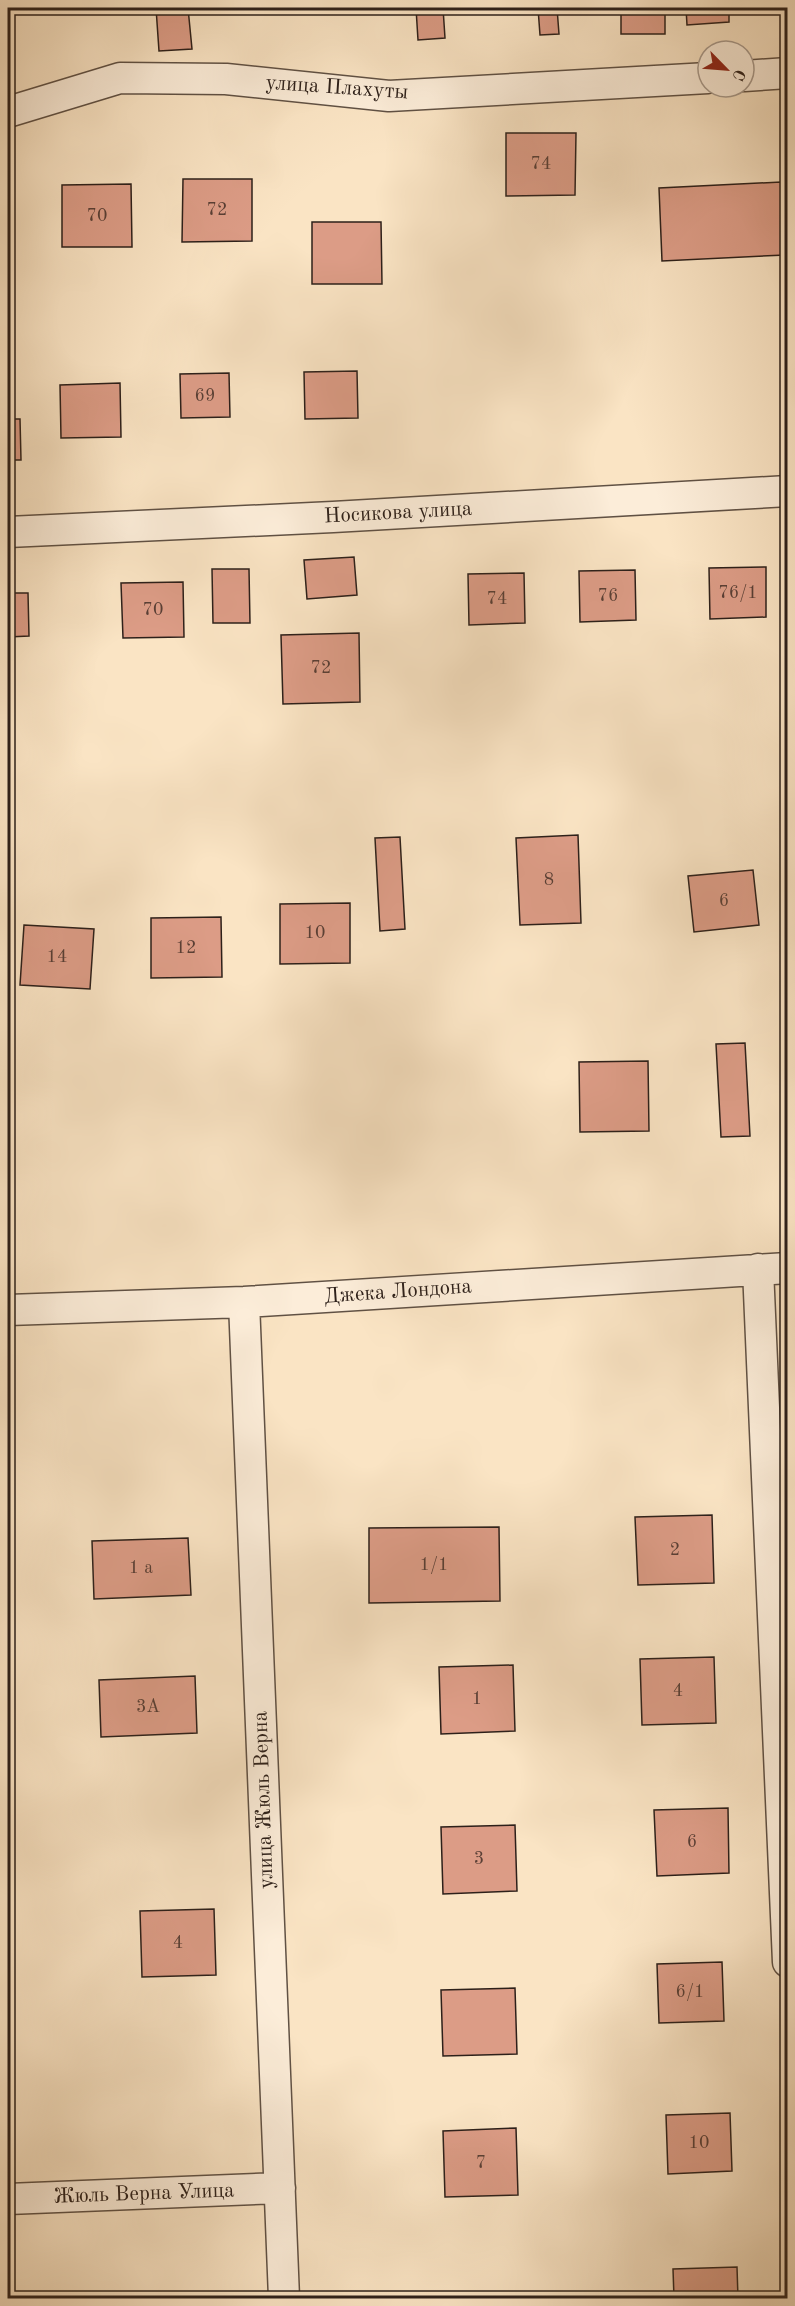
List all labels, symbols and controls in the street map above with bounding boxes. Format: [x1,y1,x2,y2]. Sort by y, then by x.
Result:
north arrow [696,39,756,99]
text: С [728,66,747,83]
street label: улица Плахуты [265,73,409,103]
house number: 74 [531,155,551,173]
house number: 72 [207,201,227,219]
house number: 70 [87,207,107,225]
house number: 69 [195,387,215,405]
street label: Носикова улица [323,499,473,527]
house number: 76/1 [718,584,758,602]
house number: 76 [598,587,618,605]
house number: 74 [487,590,507,608]
house number: 70 [143,601,163,619]
house number: 72 [311,659,331,677]
house number: 8 [544,871,554,889]
house number: 6 [719,892,729,910]
house number: 10 [305,924,325,942]
house number: 12 [176,939,196,957]
house number: 14 [47,948,67,966]
street label: Джека Лондона [323,1276,473,1308]
house number: 2 [670,1541,680,1559]
house number: 1/1 [420,1556,448,1574]
house number: 1 а [129,1559,153,1577]
house number: 4 [673,1682,683,1700]
house number: 1 [472,1690,482,1708]
house number: 3А [136,1698,160,1716]
street label: улица Жюль Верна [250,1711,278,1889]
house number: 6 [687,1833,697,1851]
house number: 3 [474,1850,484,1868]
house number: 4 [173,1934,183,1952]
house number: 6/1 [676,1983,704,2001]
house number: 10 [689,2134,709,2152]
house number: 7 [476,2154,486,2172]
street label: Жюль Верна Улица [53,2180,235,2208]

